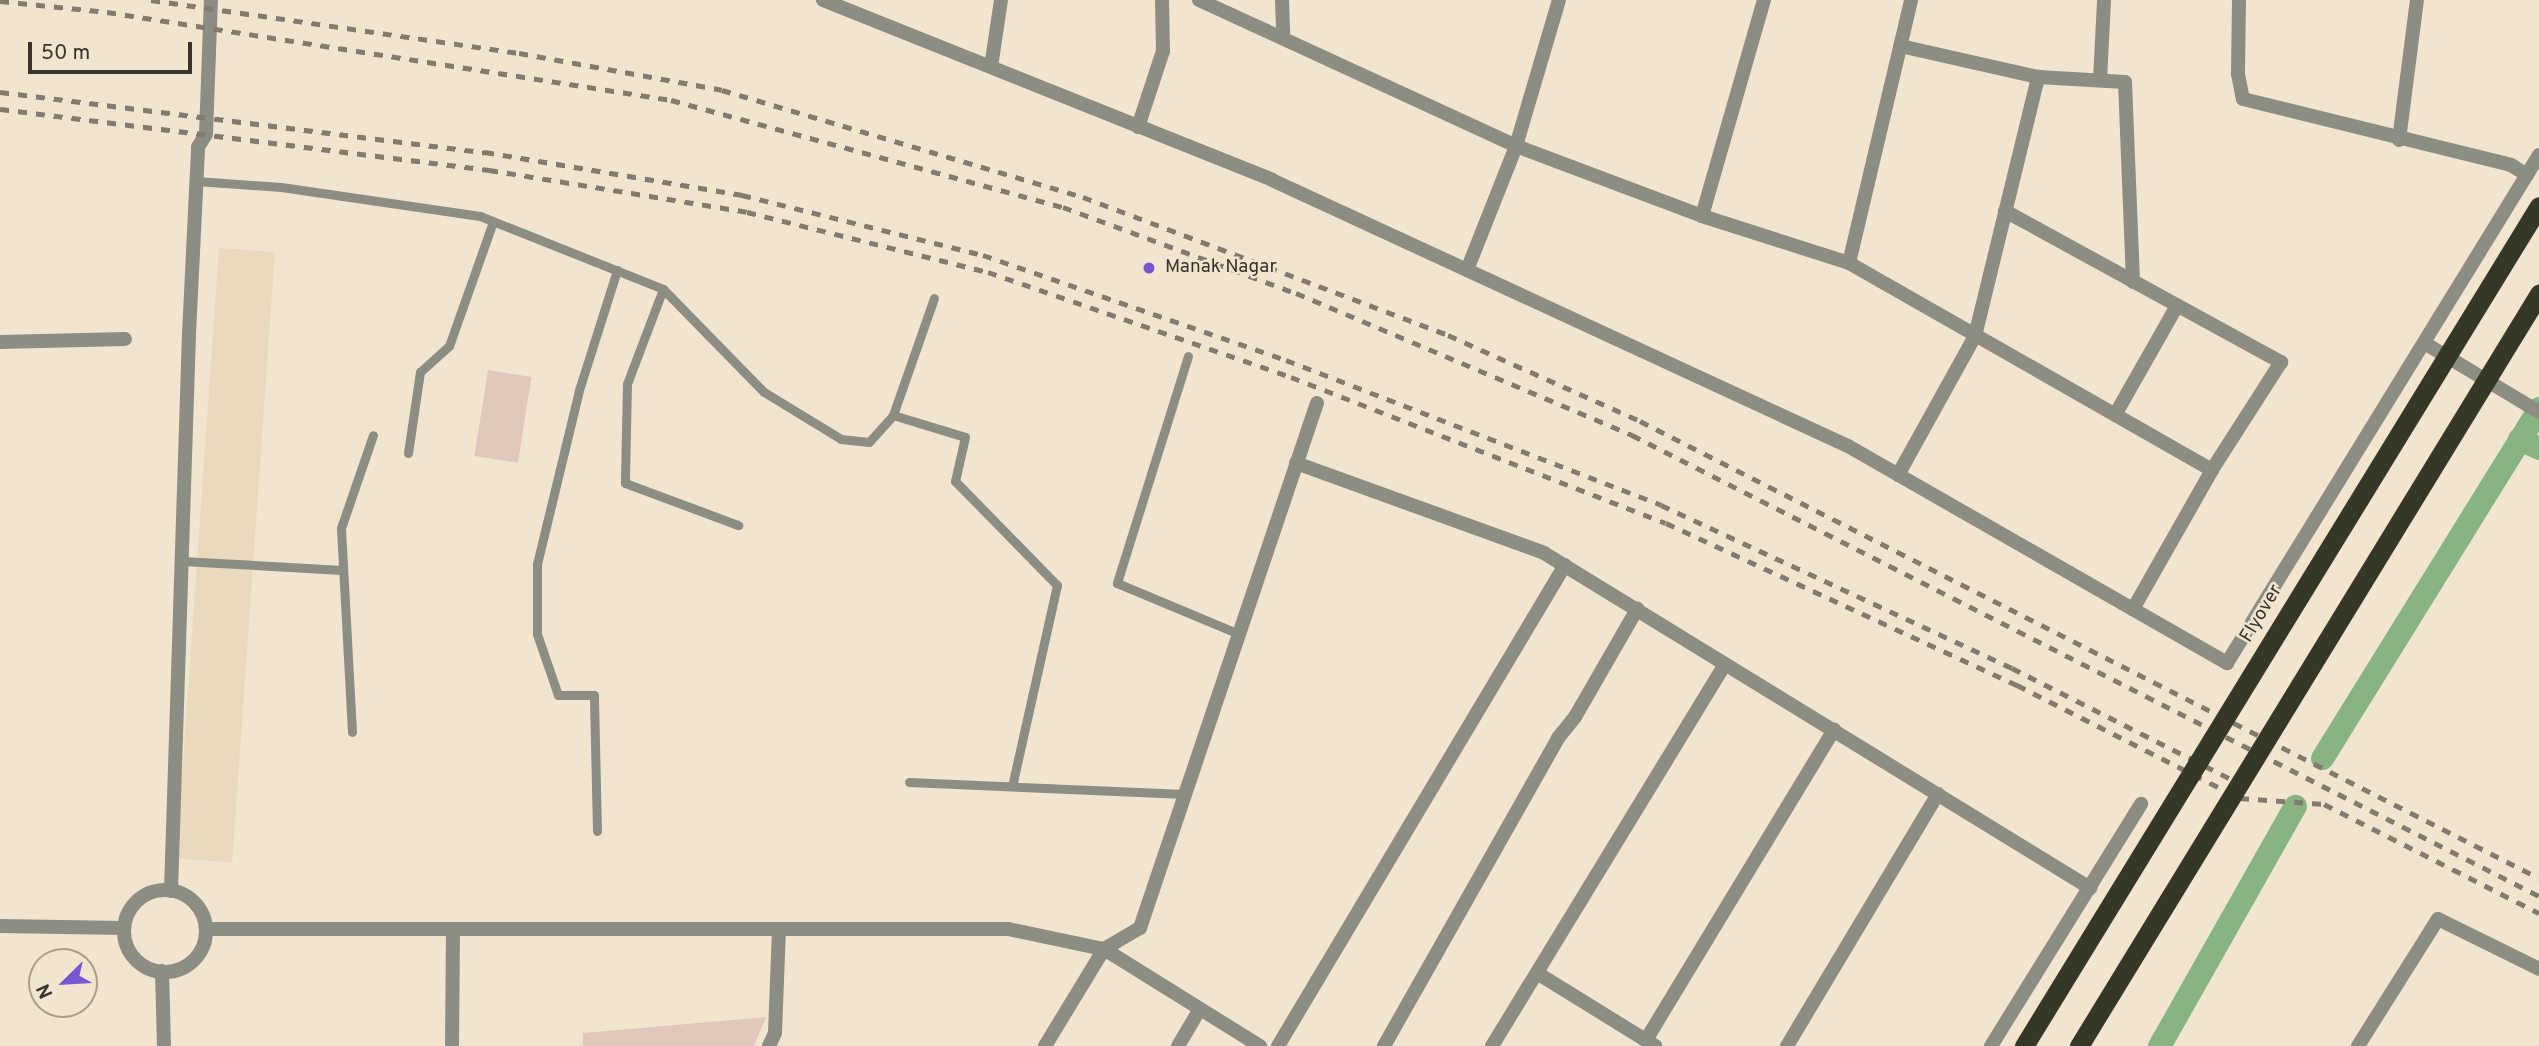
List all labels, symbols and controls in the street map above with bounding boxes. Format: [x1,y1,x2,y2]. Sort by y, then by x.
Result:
scale bar [32,28,196,72]
text: 50 m [41,40,90,67]
place label: Manak Nagar [1165,257,1277,279]
marker: Manak Nagar [1139,258,1159,278]
street label: Flyover [2236,581,2288,647]
north arrow [28,948,98,1018]
text: N [32,980,59,1002]

